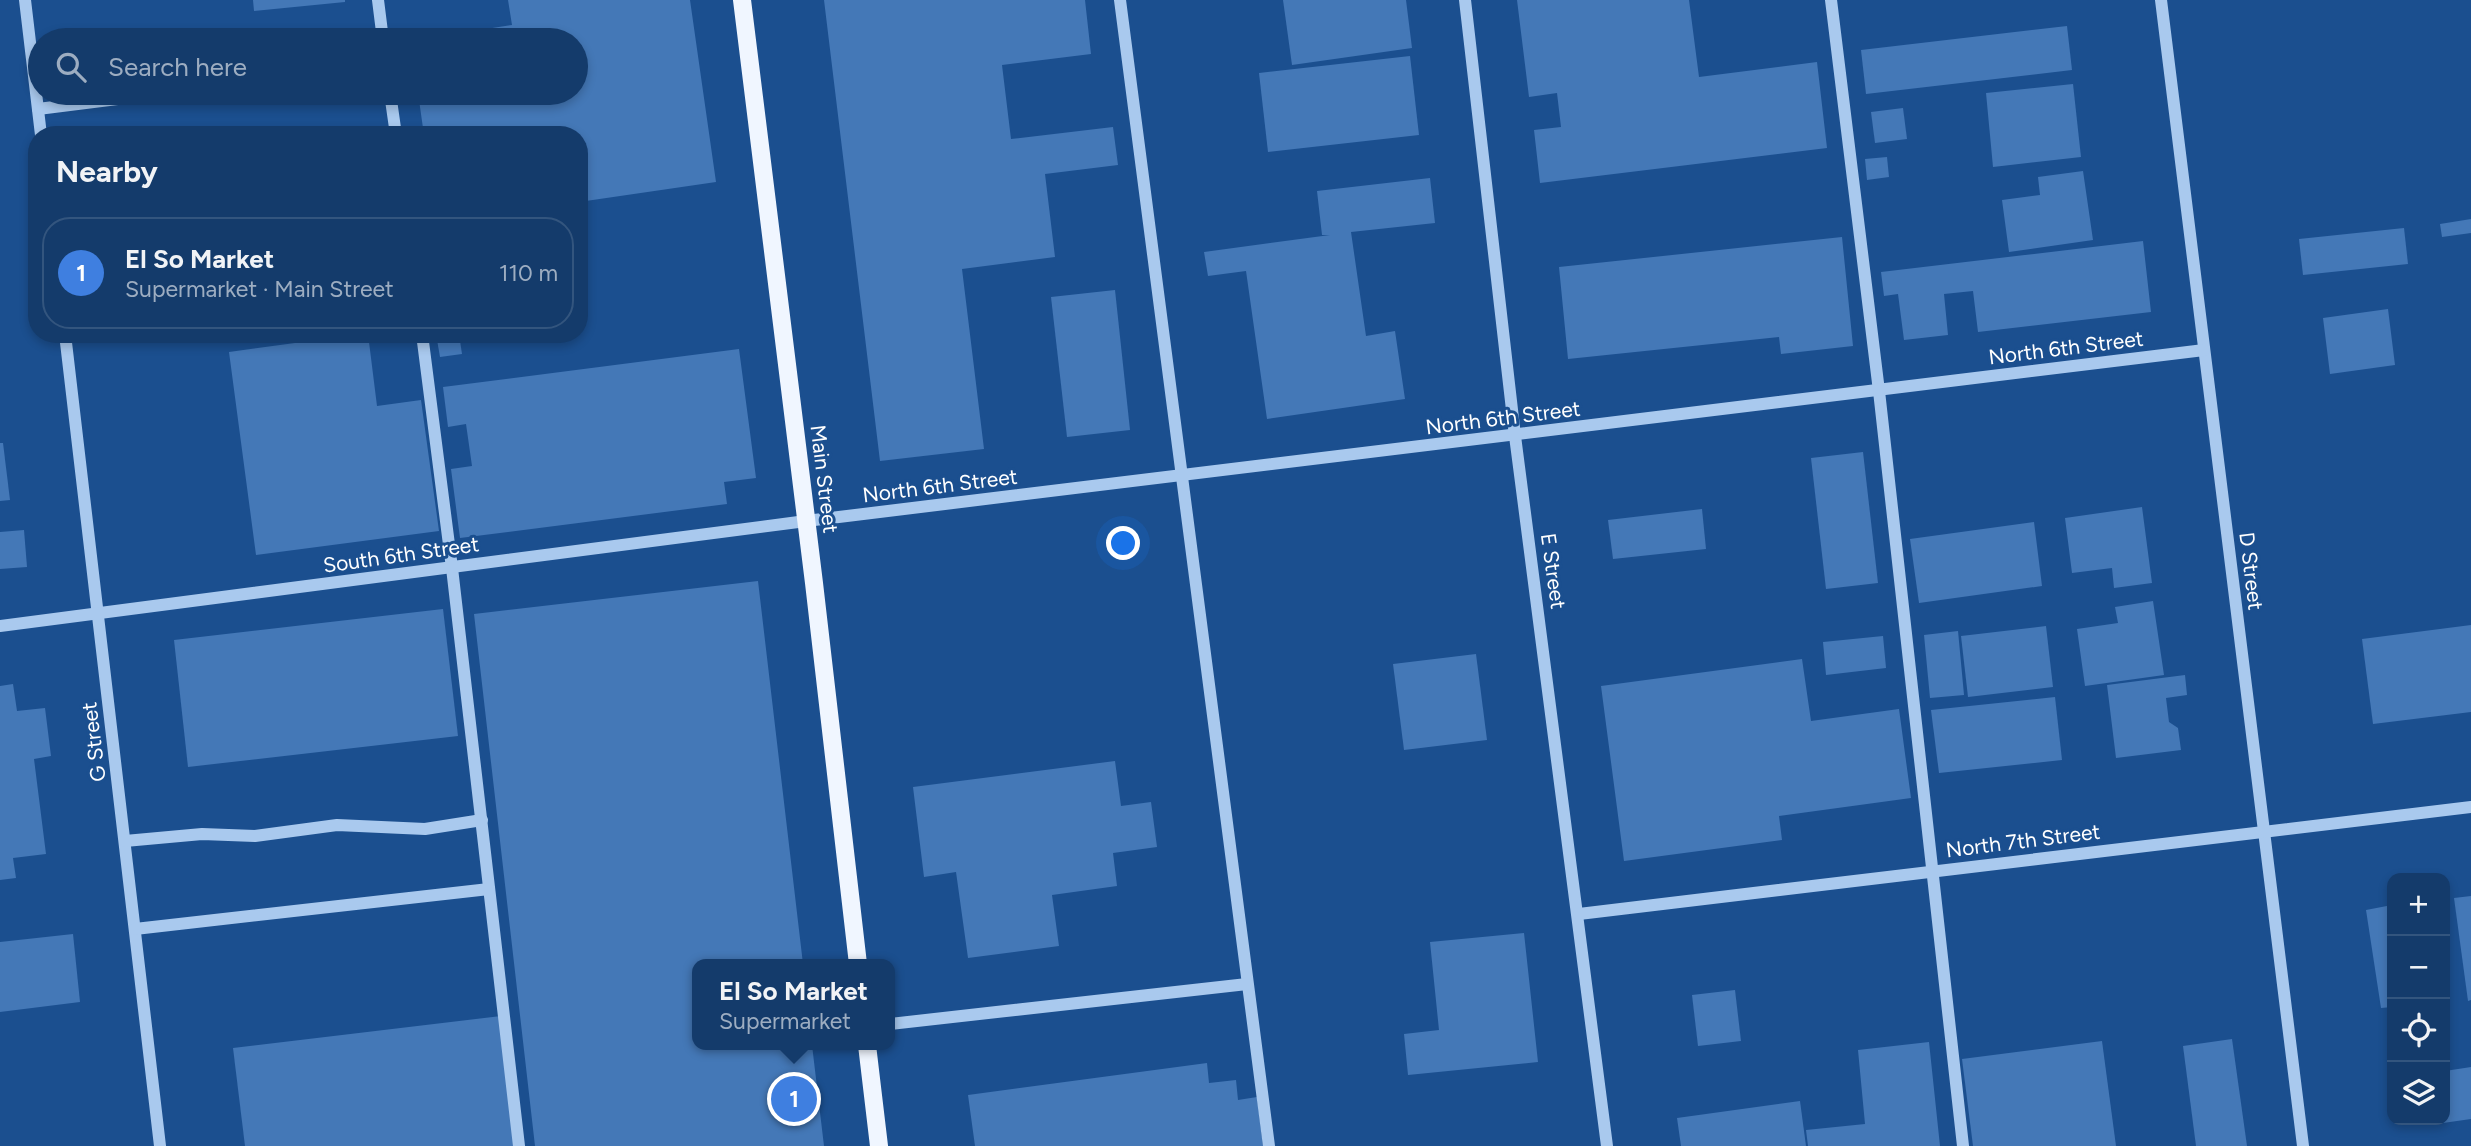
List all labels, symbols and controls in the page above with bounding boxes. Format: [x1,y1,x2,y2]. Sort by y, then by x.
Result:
search box [28,28,588,105]
icon: search [52,48,90,86]
text: Search here [108,51,247,83]
text: Nearby [56,153,158,190]
text: El So Market [125,243,274,275]
text: 1 [76,259,86,287]
text: 110 m [499,259,558,287]
text: Supermarket · Main Street [125,275,394,303]
street label: North 6th Street [1987,326,2145,369]
street label: North 6th Street [1424,396,1582,439]
street label: Main Street [805,423,844,535]
street label: North 6th Street [861,464,1019,507]
your location [1106,526,1140,560]
street label: D Street [2234,530,2269,611]
street label: South 6th Street [321,531,481,578]
street label: E Street [1536,531,1571,611]
street label: G Street [76,701,111,783]
street label: North 7th Street [1944,819,2102,862]
map controls [2387,873,2450,1125]
button: + [2387,873,2450,936]
button: − [2387,936,2450,999]
popup [692,959,895,1050]
text: El So Market [719,975,868,1007]
button: locate [2387,999,2450,1062]
text: Supermarket [719,1007,851,1035]
button: layers [2387,1062,2450,1125]
pin: 1 [771,1073,817,1125]

